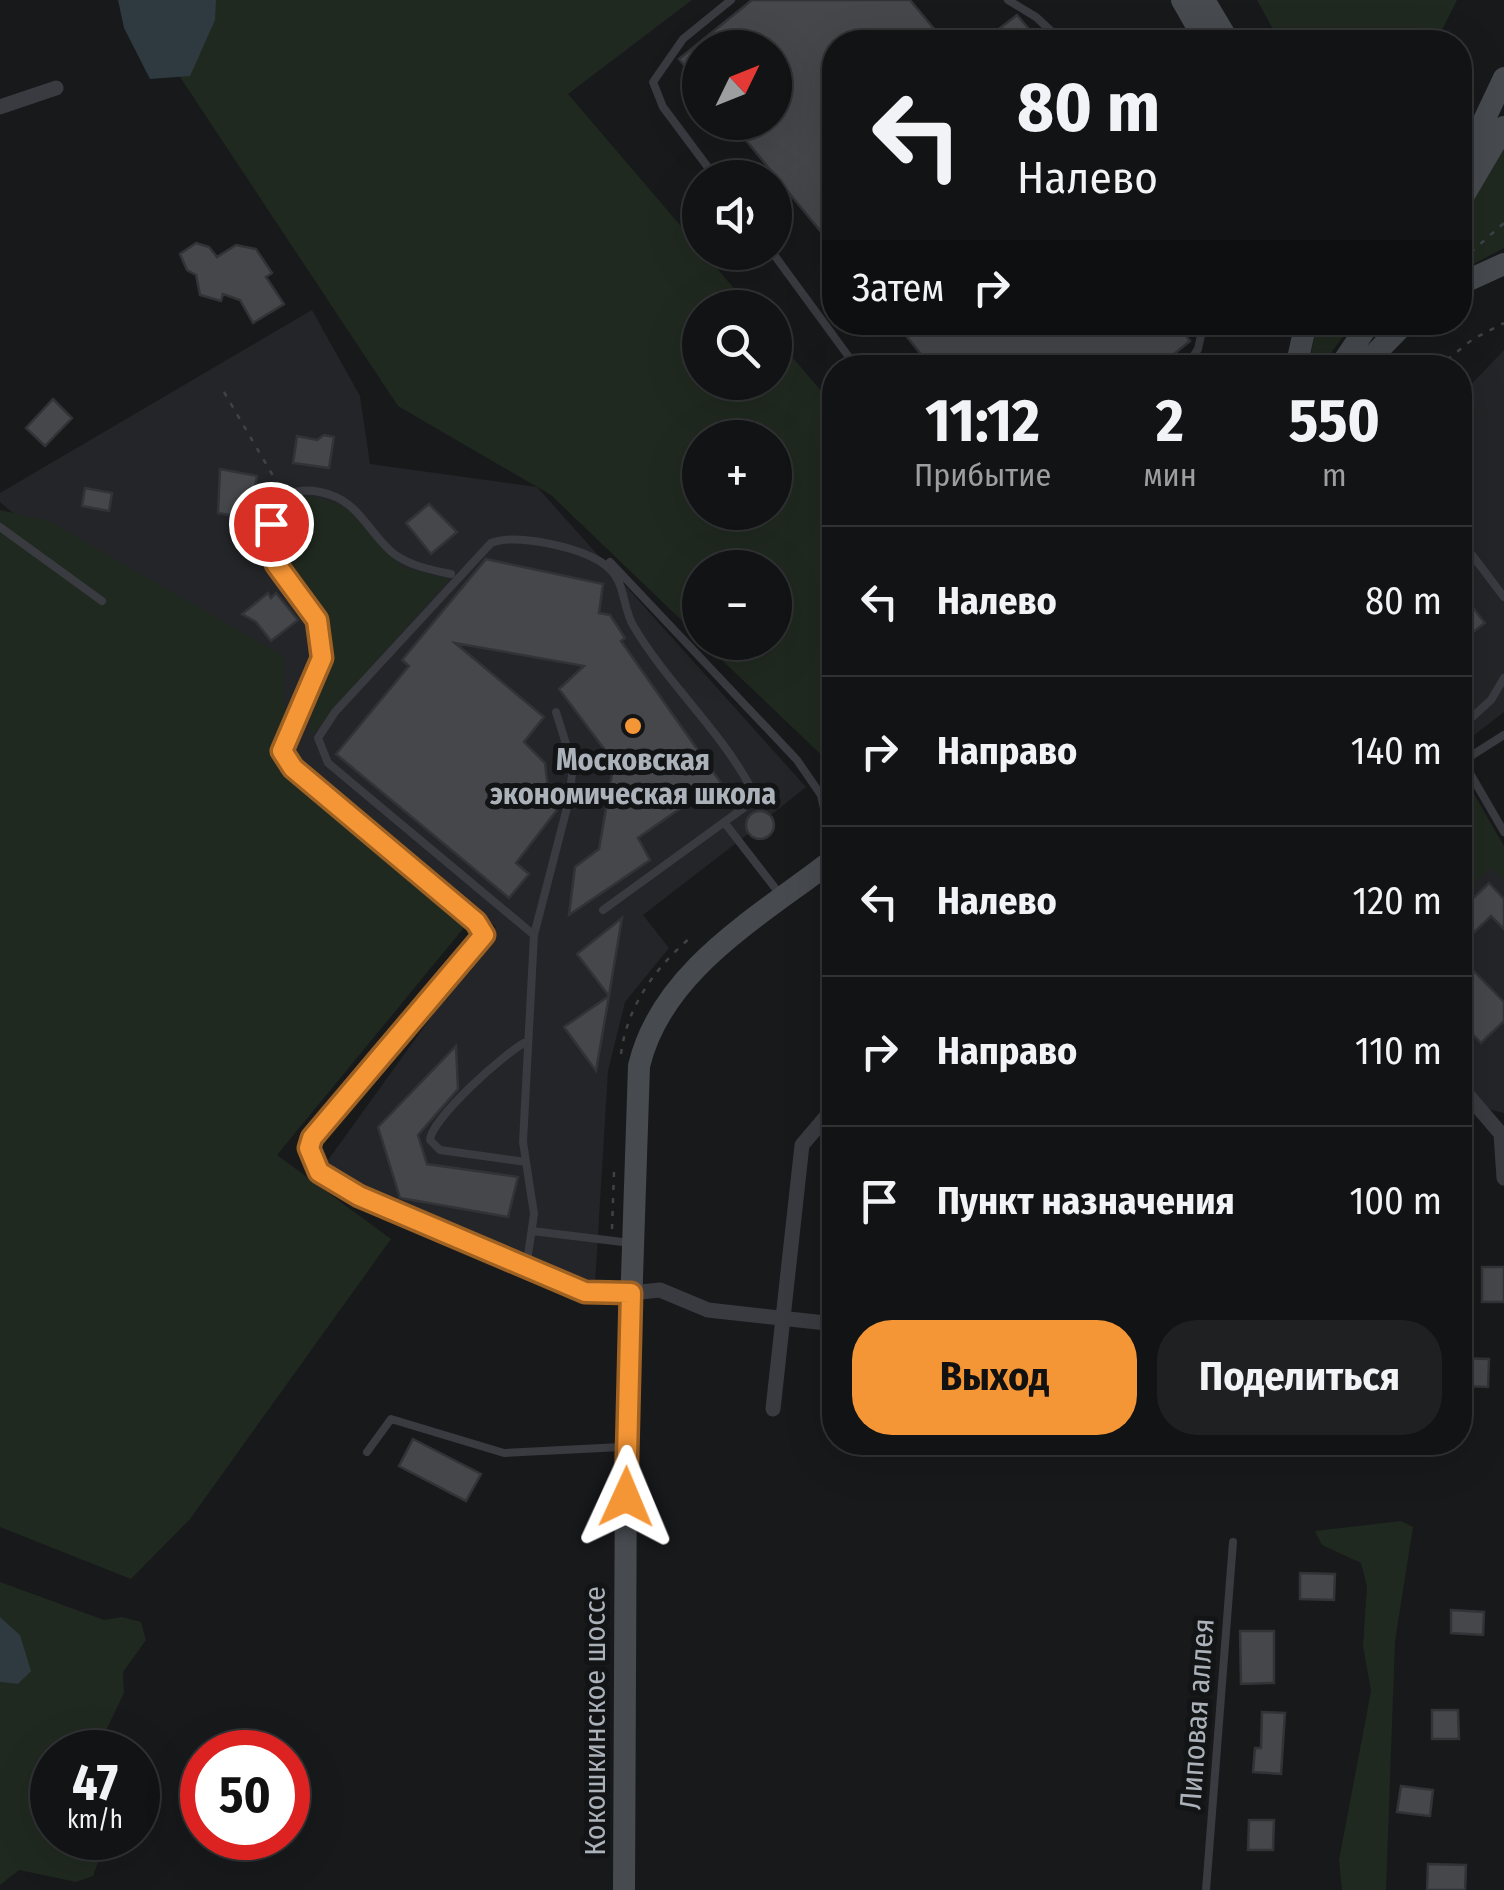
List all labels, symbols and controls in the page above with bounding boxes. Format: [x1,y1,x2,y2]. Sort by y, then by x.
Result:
north arrow [682,30,792,140]
map controls [682,30,792,660]
text: 80 m [1017,66,1160,150]
icon: left [852,70,982,200]
text: Налево [1017,151,1158,205]
button: sound [682,160,792,270]
icon: right [964,260,1019,315]
text: Затем [852,265,944,311]
button: search [682,290,792,400]
text: 11:12 [925,385,1040,457]
text: 2 [1156,385,1184,457]
text: 550 [1289,385,1380,457]
button: + [682,420,792,530]
text: Прибытие [914,456,1051,494]
text: мин [1143,456,1197,494]
text: m [1322,456,1347,494]
pin [229,482,314,567]
icon: arrive [244,497,299,552]
button: − [682,550,792,660]
icon: left [852,574,907,629]
text: Налево [937,578,1057,624]
text: 80 m [1365,578,1442,624]
marker: Московская экономическая школа [622,715,644,737]
icon: right [852,724,907,779]
text: Направо [937,728,1077,774]
text: 140 m [1351,728,1442,774]
place label: Московская экономическая школа [490,742,776,812]
icon: left [852,874,907,929]
text: Налево [937,878,1057,924]
text: 120 m [1352,878,1442,924]
icon: right [852,1024,907,1079]
text: Направо [937,1028,1077,1074]
text: 110 m [1355,1028,1442,1074]
icon: arrive [852,1174,907,1229]
text: Пункт назначения [937,1178,1235,1224]
text: 100 m [1349,1178,1442,1224]
button: Выход [852,1320,1137,1435]
button: Поделиться [1157,1320,1442,1435]
position arrow [574,1445,678,1549]
street label: Кокошкинское шоссе [577,1586,613,1856]
street label: Липовая аллея [1172,1617,1222,1811]
speed limit sign: 50 [180,1730,310,1860]
text: 47 [72,1753,118,1813]
text: km/h [67,1805,123,1835]

